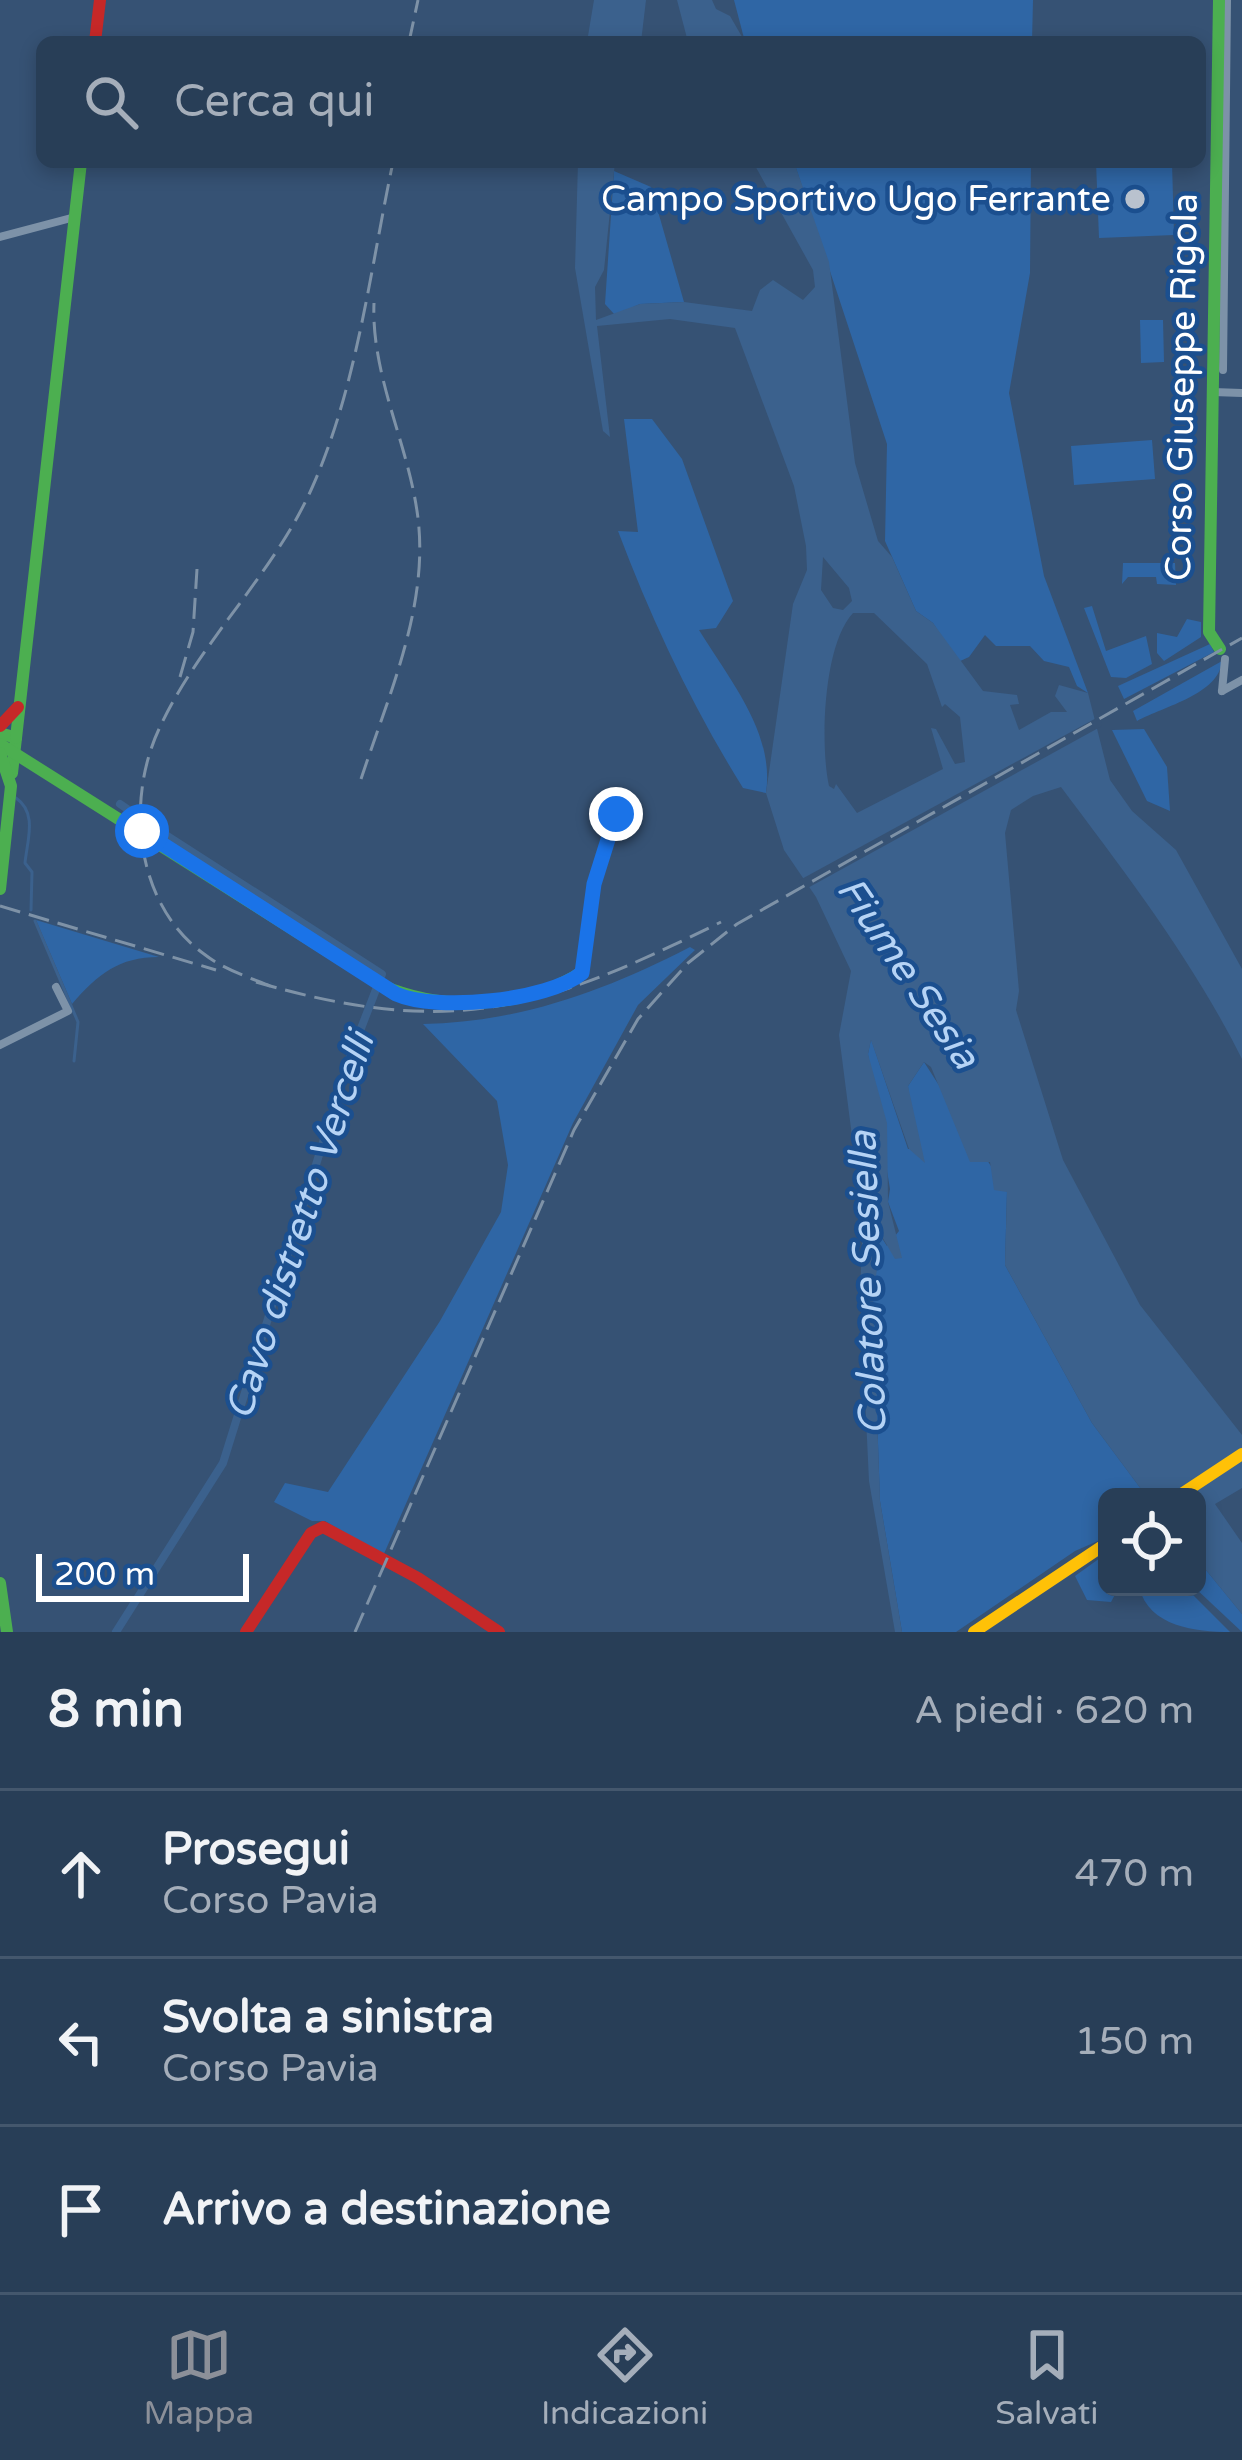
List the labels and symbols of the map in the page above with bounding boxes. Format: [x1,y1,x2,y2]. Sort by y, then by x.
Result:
place label: Campo Sportivo Ugo Ferrante [601,178,1111,221]
marker: Campo Sportivo Ugo Ferrante [1122,186,1148,212]
street label: Corso Giuseppe Rigola [1157,193,1207,581]
route end [589,787,643,841]
route start [115,804,169,858]
water label: Fiume Sesia [827,868,990,1079]
water label: Cavo distretto Vercelli [215,1023,386,1425]
water label: Colatore Sesiella [839,1129,897,1436]
scale bar [36,1548,249,1601]

